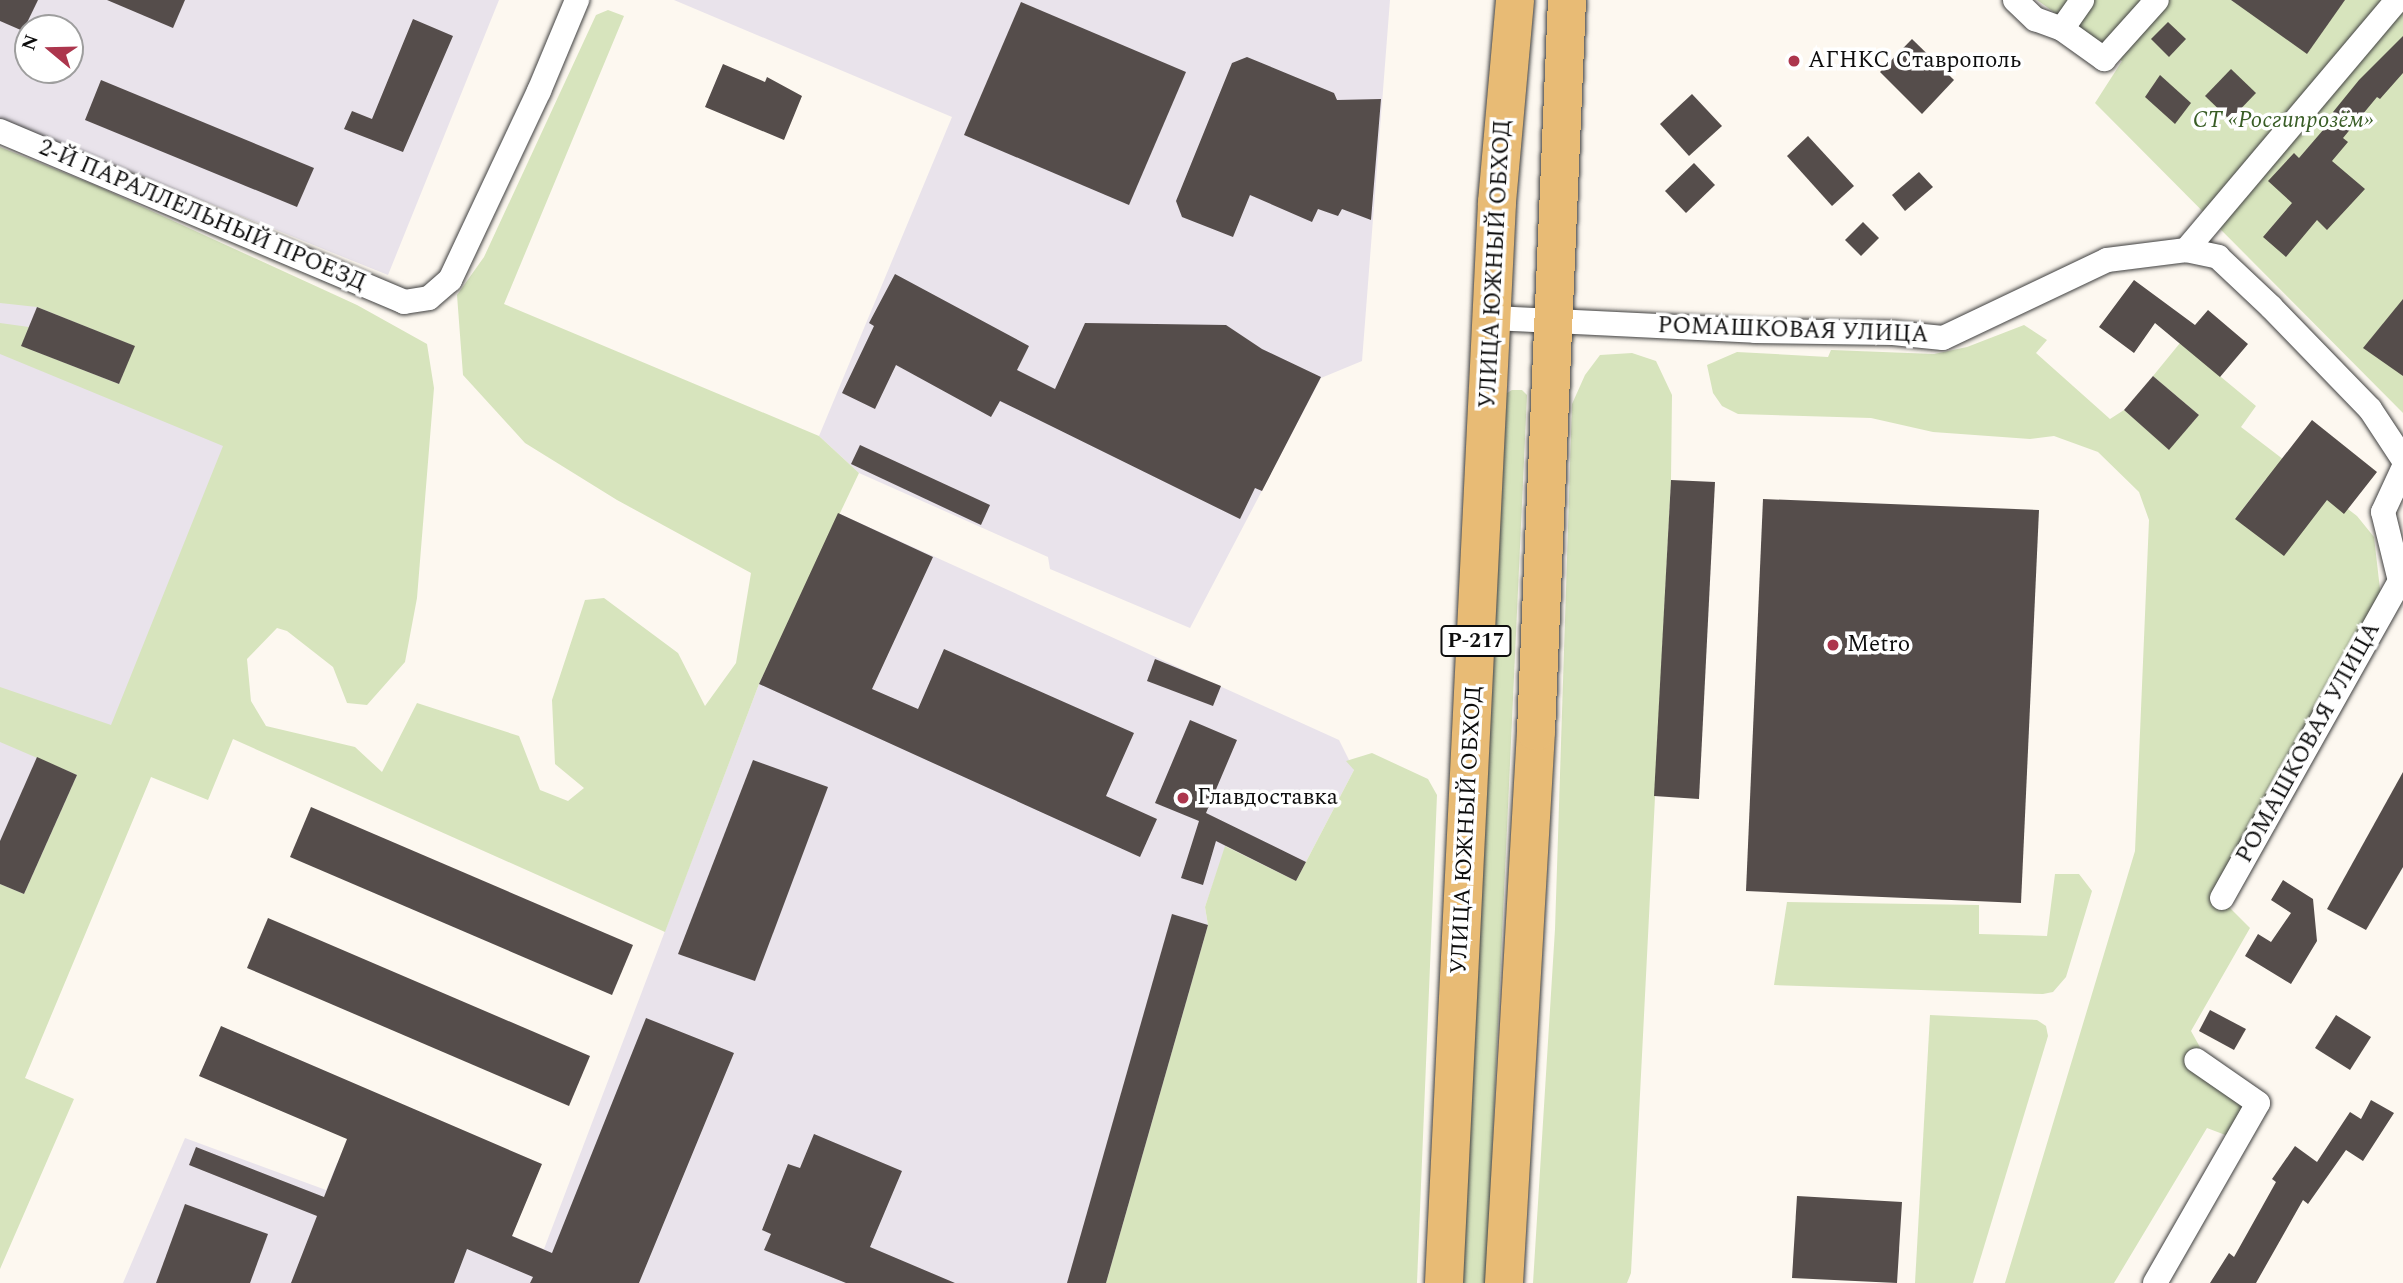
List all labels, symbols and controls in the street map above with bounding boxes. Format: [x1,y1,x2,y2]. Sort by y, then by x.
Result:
north arrow [14,14,84,84]
text: N [14,31,47,55]
place label: АГНКС Ставрополь [1808,47,2021,75]
marker: АГНКС Ставрополь [1786,53,1802,69]
park label: СТ «Росгипрозём» [2193,107,2373,135]
street label: УЛИЦА ЮЖНЫЙ ОБХОД [1475,119,1517,409]
street label: 2-Й ПАРАЛЛЕЛЬНЫЙ ПРОЕЗД [34,134,370,298]
street label: РОМАШКОВАЯ УЛИЦА [1657,312,1929,350]
street label: РОМАШКОВАЯ УЛИЦА [2231,618,2387,868]
road number: Р-217 [1439,624,1513,658]
place label: Metro [1847,631,1910,659]
marker: Metro [1825,637,1841,653]
street label: УЛИЦА ЮЖНЫЙ ОБХОД [1446,685,1488,975]
place label: Главдоставка [1197,784,1338,812]
marker: Главдоставка [1175,790,1191,806]

